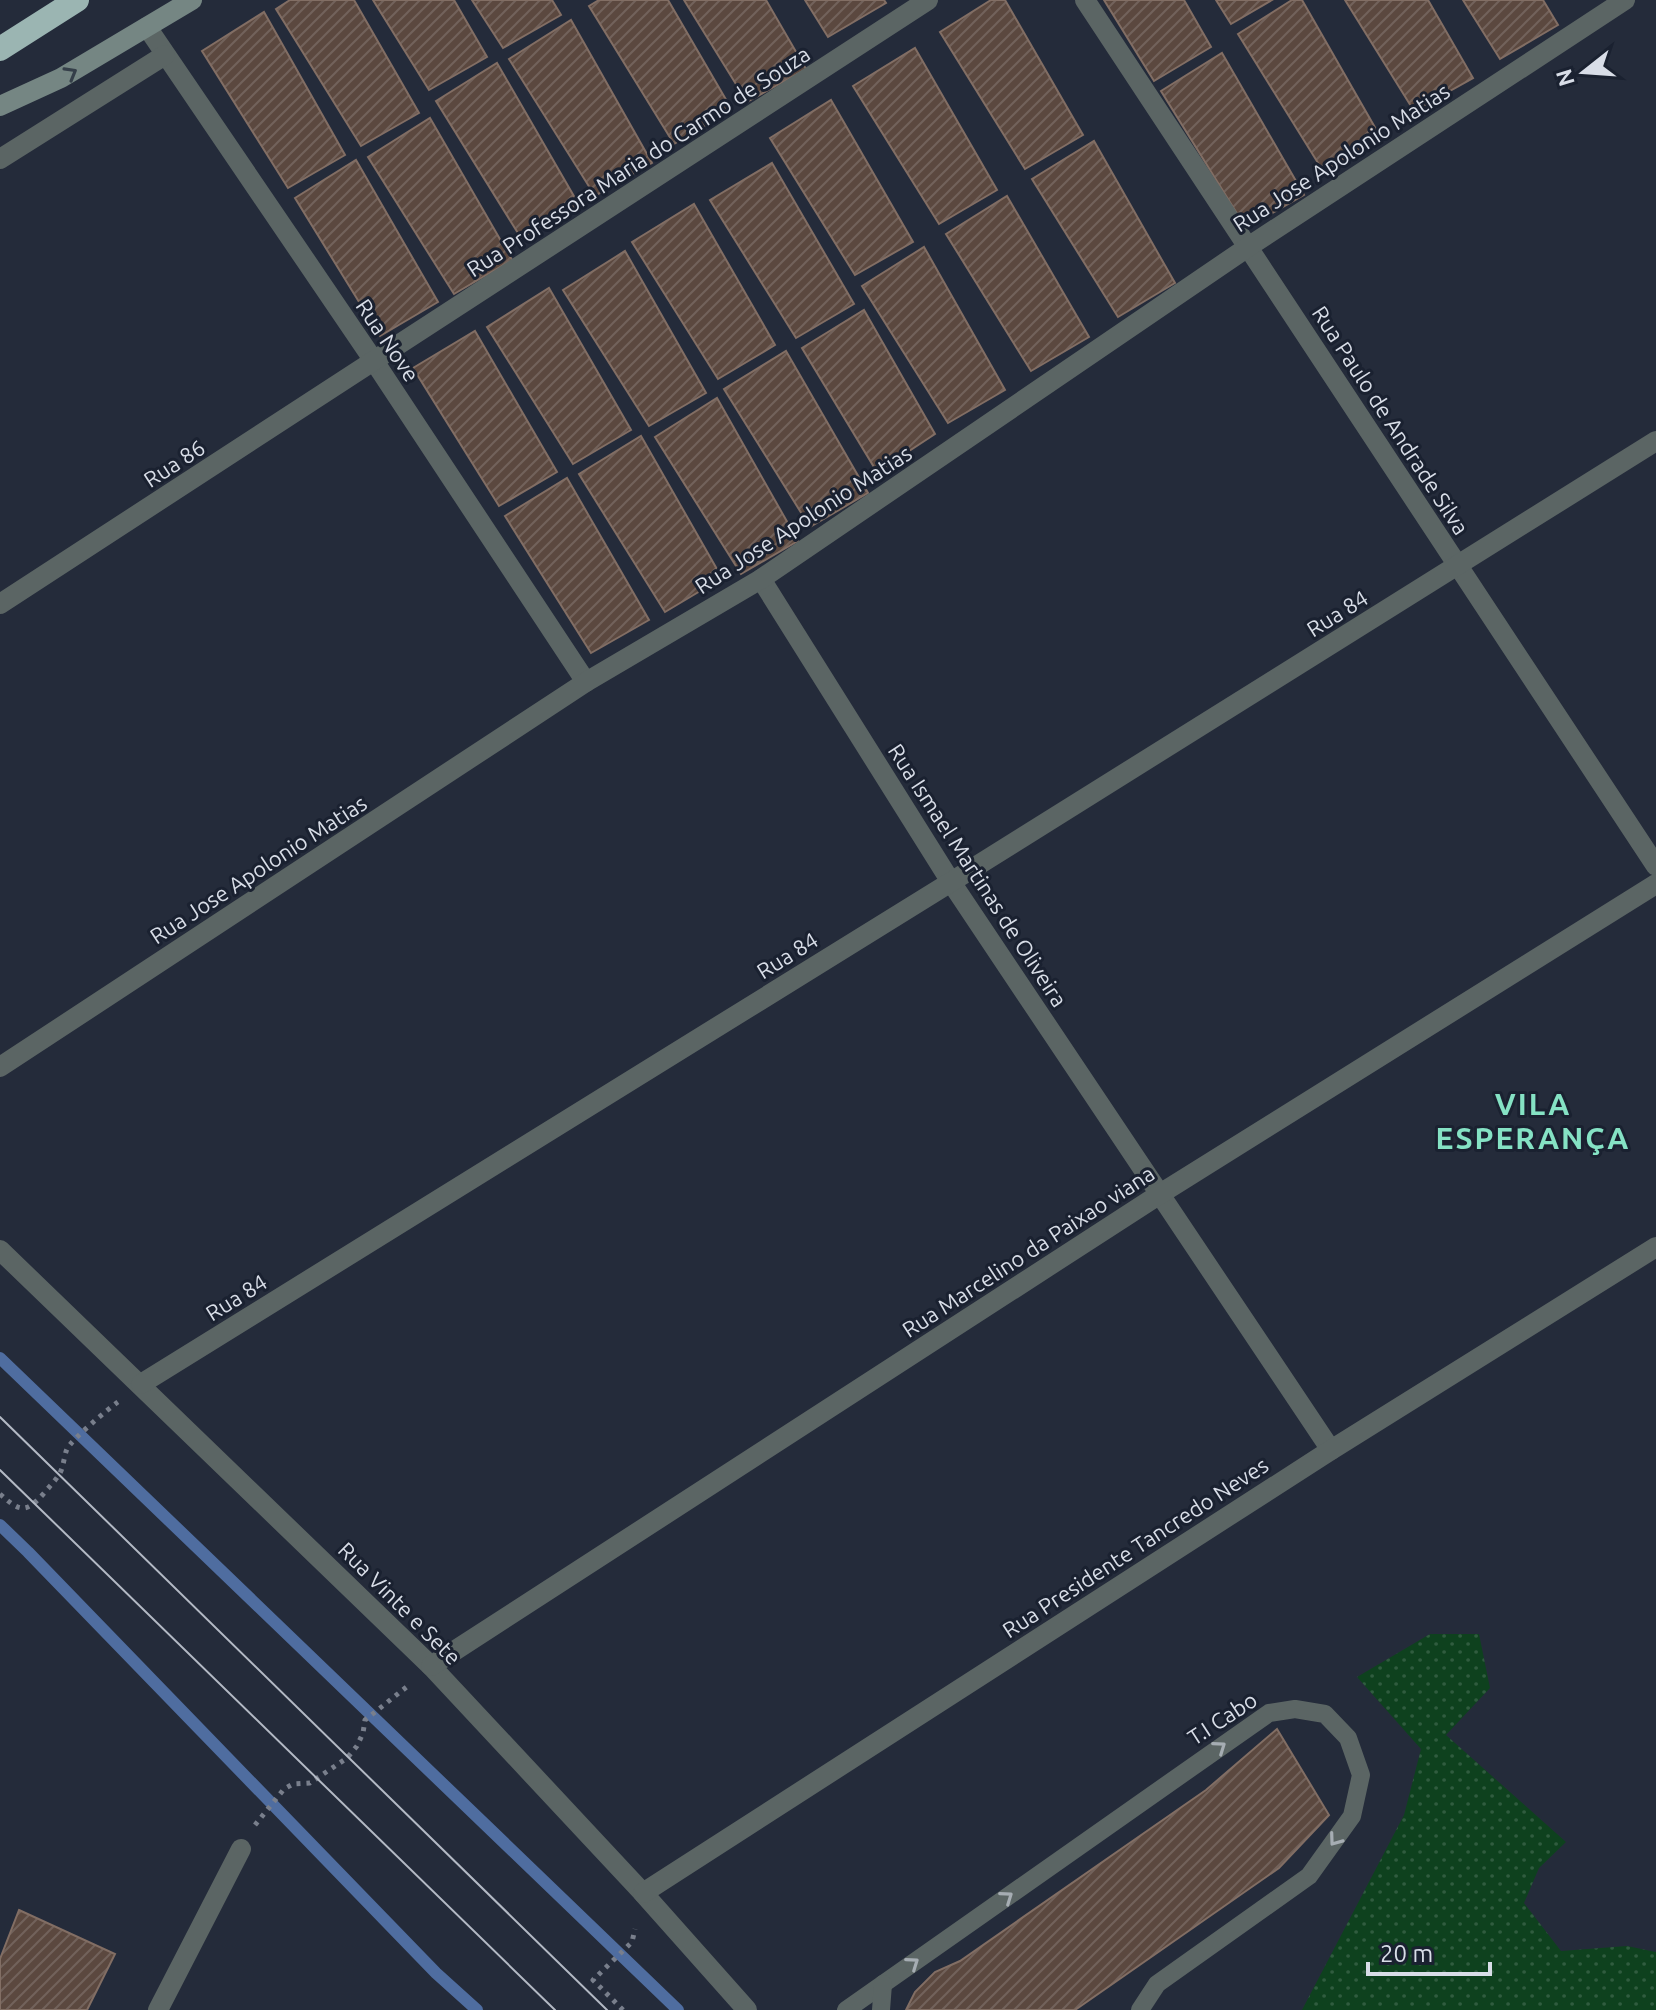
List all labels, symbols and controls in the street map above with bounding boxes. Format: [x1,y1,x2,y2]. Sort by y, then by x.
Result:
north arrow [1544,32,1624,112]
street label: Rua Professora Maria do Carmo de Souza [462,41,814,281]
text: N [1550,66,1579,90]
one-way arrow [62,67,76,83]
street label: Rua Jose Apolonio Matias [1228,78,1454,236]
street label: Rua Nove [351,294,425,386]
street label: Rua Paulo de Andrade Silva [1308,301,1474,539]
street label: Rua 86 [139,434,209,492]
street label: Rua Jose Apolonio Matias [690,440,916,598]
street label: Rua 84 [1302,585,1372,641]
street label: Rua Ismael Martinas de Oliveira [884,739,1072,1011]
street label: Rua Jose Apolonio Matias [145,790,371,948]
street label: Rua 84 [752,927,822,983]
district label: VILA ESPERANÇA [1436,1087,1630,1155]
street label: Rua Marcelino da Paixao viana [897,1160,1159,1342]
street label: Rua 84 [201,1269,271,1325]
street label: Rua Presidente Tancredo Neves [998,1452,1272,1642]
street label: Rua Vinte e Sete [334,1537,466,1669]
street label: T.I Cabo [1183,1686,1261,1750]
one-way arrow [1211,1742,1225,1757]
one-way arrow [1330,1831,1345,1845]
one-way arrow [999,1892,1013,1907]
scale bar [1368,1926,1490,1976]
text: 20 m [1380,1940,1433,1967]
one-way arrow [905,1958,919,1973]

